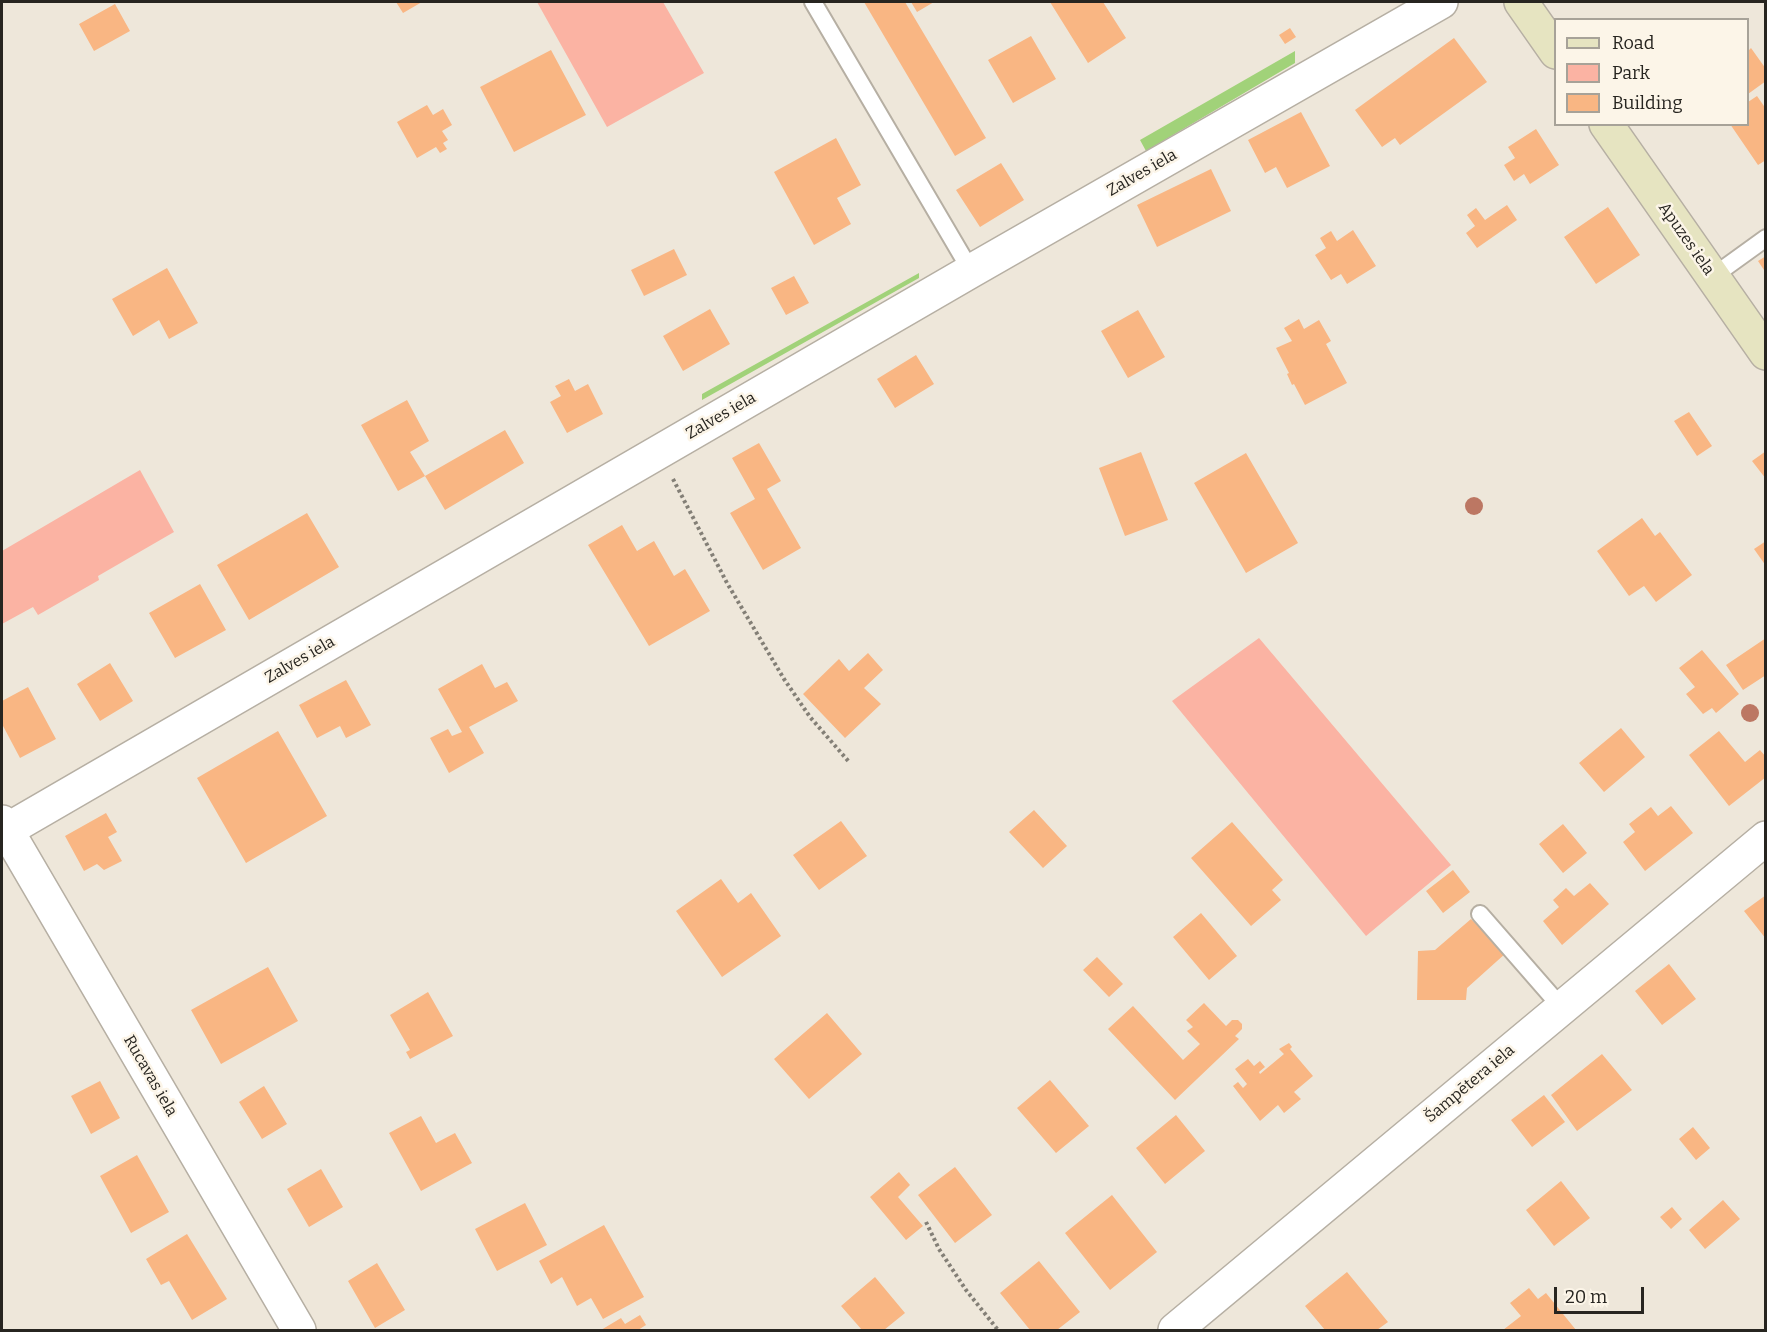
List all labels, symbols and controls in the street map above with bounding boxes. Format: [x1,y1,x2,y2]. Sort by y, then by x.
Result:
legend [1554,18,1749,126]
text: Road [1612,32,1654,54]
text: Park [1612,62,1650,84]
text: Building [1612,92,1683,114]
street label: Zalves iela [1104,145,1180,201]
street label: Apuzes iela [1654,199,1718,279]
street label: Zalves iela [683,388,759,444]
street label: Zalves iela [262,632,338,688]
street label: Rucavas iela [119,1032,181,1120]
street label: Šampētera iela [1421,1041,1519,1127]
scale bar [1557,1275,1647,1313]
text: 20 m [1565,1286,1607,1308]

